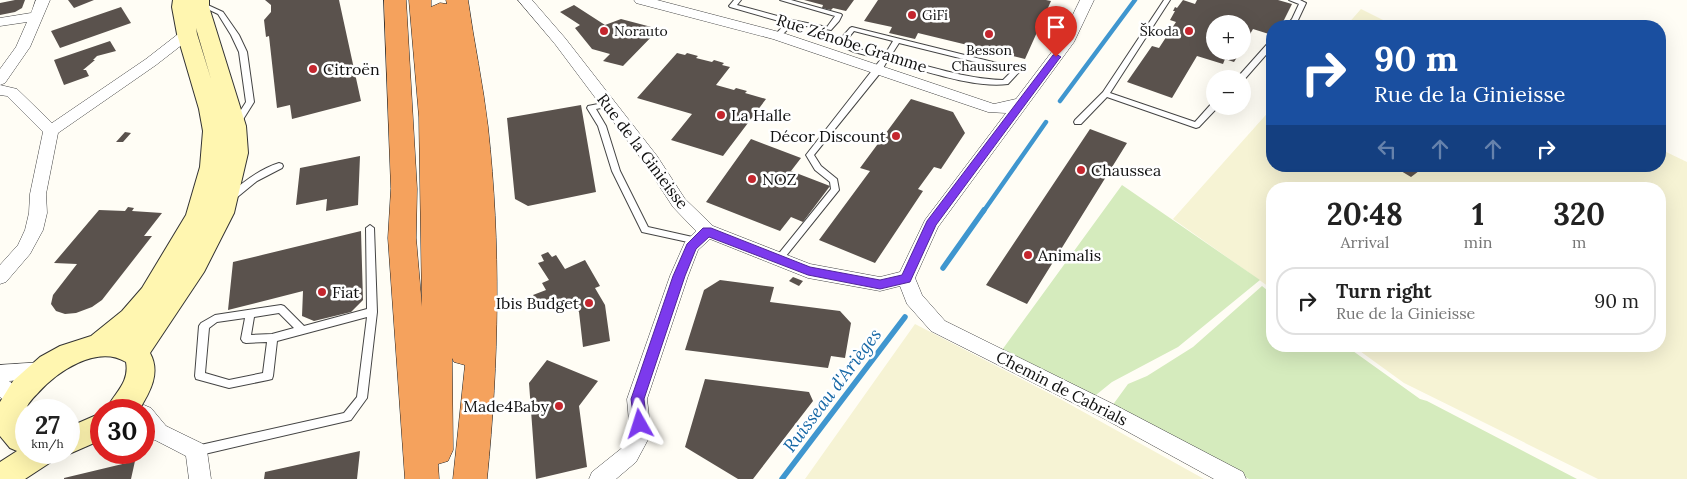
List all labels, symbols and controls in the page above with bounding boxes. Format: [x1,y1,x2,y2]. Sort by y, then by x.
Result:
place label: GiFi [922,6,948,24]
pin [1035,6,1077,57]
street label: Rue Zénobe Gramme [774,9,930,77]
marker: GiFi [906,9,918,21]
icon: arrive [1042,13,1070,41]
map controls [1206,15,1251,115]
button: + [1206,15,1251,60]
place label: Norauto [614,22,668,40]
place label: Škoda [1140,22,1179,40]
marker: Norauto [598,25,610,37]
marker: Škoda [1183,25,1195,37]
marker: Besson Chaussures [983,28,995,40]
text: 90 m [1374,36,1458,81]
icon: right [1291,40,1356,105]
place label: Besson Chaussures [951,41,1027,75]
place label: Citroën [323,59,380,79]
marker: Citroën [307,63,319,75]
button: − [1206,70,1251,115]
text: Rue de la Ginieisse [1374,80,1566,108]
street label: Rue de la Ginieisse [593,89,693,213]
place label: La Halle [731,105,791,125]
marker: La Halle [715,109,727,121]
place label: Décor Discount [770,126,887,146]
marker: Décor Discount [890,130,902,142]
icon: left [1373,135,1401,163]
icon: ahead [1426,135,1454,163]
icon: ahead [1479,135,1507,163]
icon: right [1532,135,1560,163]
place label: Chaussea [1091,160,1161,180]
marker: Chaussea [1075,164,1087,176]
place label: NOZ [762,169,797,189]
marker: NOZ [746,173,758,185]
text: 20:48 [1327,195,1403,233]
text: 1 [1472,195,1484,233]
text: 320 [1553,195,1605,233]
text: Arrival [1340,232,1389,252]
text: min [1464,232,1492,252]
text: m [1572,232,1586,252]
place label: Animalis [1037,245,1101,265]
marker: Animalis [1022,249,1034,261]
text: Turn right [1336,279,1432,303]
place label: Fiat [332,282,360,302]
marker: Fiat [316,286,328,298]
icon: right [1293,287,1321,315]
text: 90 m [1594,289,1639,313]
place label: Ibis Budget [496,293,580,313]
marker: Ibis Budget [583,297,595,309]
text: Rue de la Ginieisse [1336,303,1475,323]
water label: Ruisseau d'Arièges [778,324,886,456]
street label: Chemin de Cabrials [993,346,1131,430]
place label: Made4Baby [463,396,550,416]
position arrow [613,397,665,449]
speed limit sign: 30 [90,399,155,464]
marker: Made4Baby [553,400,565,412]
text: 27 [35,409,60,441]
text: km/h [31,436,64,451]

